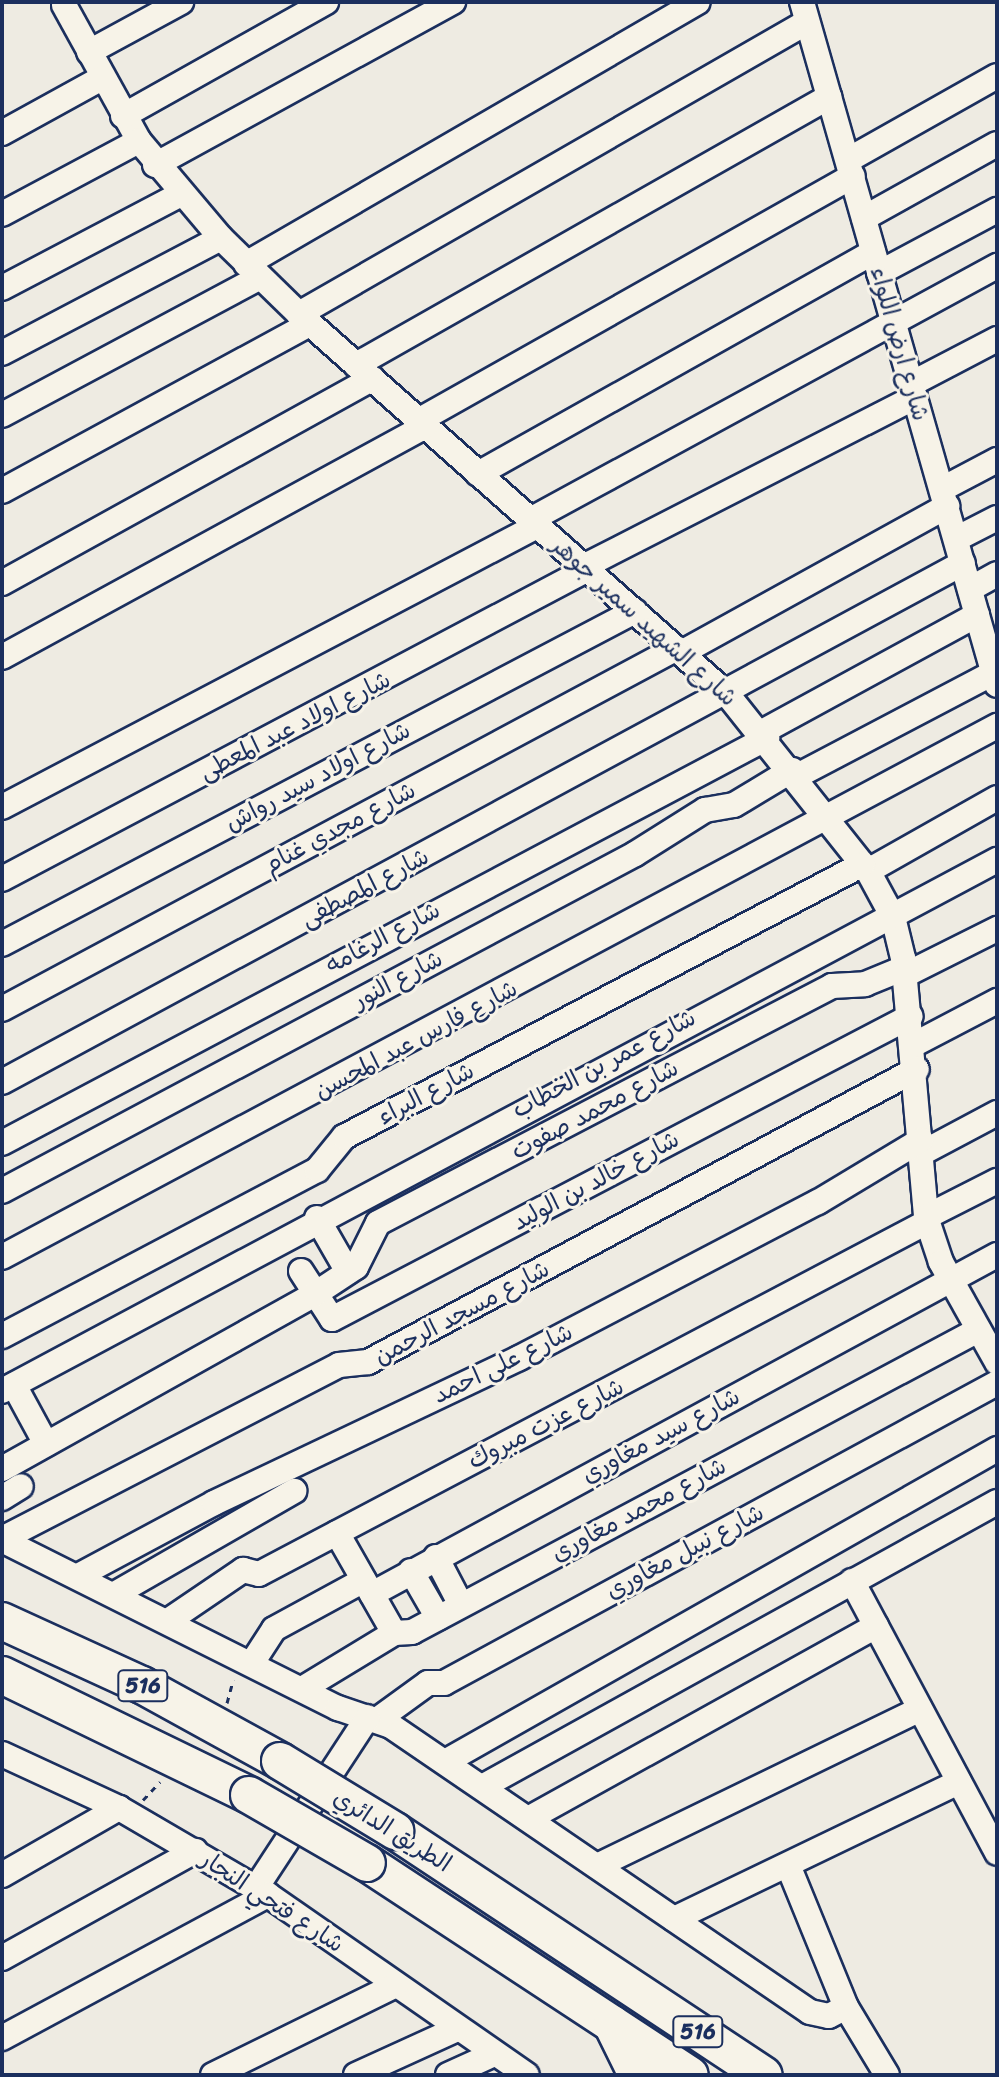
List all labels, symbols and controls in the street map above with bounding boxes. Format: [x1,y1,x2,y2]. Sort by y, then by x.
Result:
street label: شارع ارض اللواء [863,264,935,424]
street label: شارع الشهيد سمير جوهر [545,531,743,713]
street label: شارع اولاد عبد المعطى [194,665,396,787]
street label: شارع اولاد سيد رواش [220,716,416,838]
street label: شارع مجدي غنام [259,776,421,880]
street label: شارع المصطفى [296,842,434,934]
street label: شارع الرغامه [321,896,445,980]
street label: شارع النور [348,944,448,1016]
street label: شارع فارس عبد المحسن [310,974,522,1106]
street label: شارع عمر بن الخطاب [507,1003,701,1125]
street label: شارع محمد صفوت [506,1054,684,1166]
street label: شارع البراء [373,1057,479,1131]
street label: شارع خالد بن الوليد [508,1125,684,1237]
street label: شارع مسجد الرحمن [369,1255,555,1371]
street label: شارع على احمد [428,1318,578,1410]
street label: شارع عزت مبروك [463,1372,629,1476]
street label: شارع سيد مغاوري [577,1382,745,1490]
street label: شارع محمد مغاوري [547,1452,731,1568]
street label: شارع نبيل مغاوري [601,1498,769,1606]
road number: 516 [117,1668,169,1704]
street label: الطريق الدائري [328,1783,456,1879]
street label: شارع فتحي النجار [195,1845,349,1959]
road number: 516 [672,2014,724,2050]

